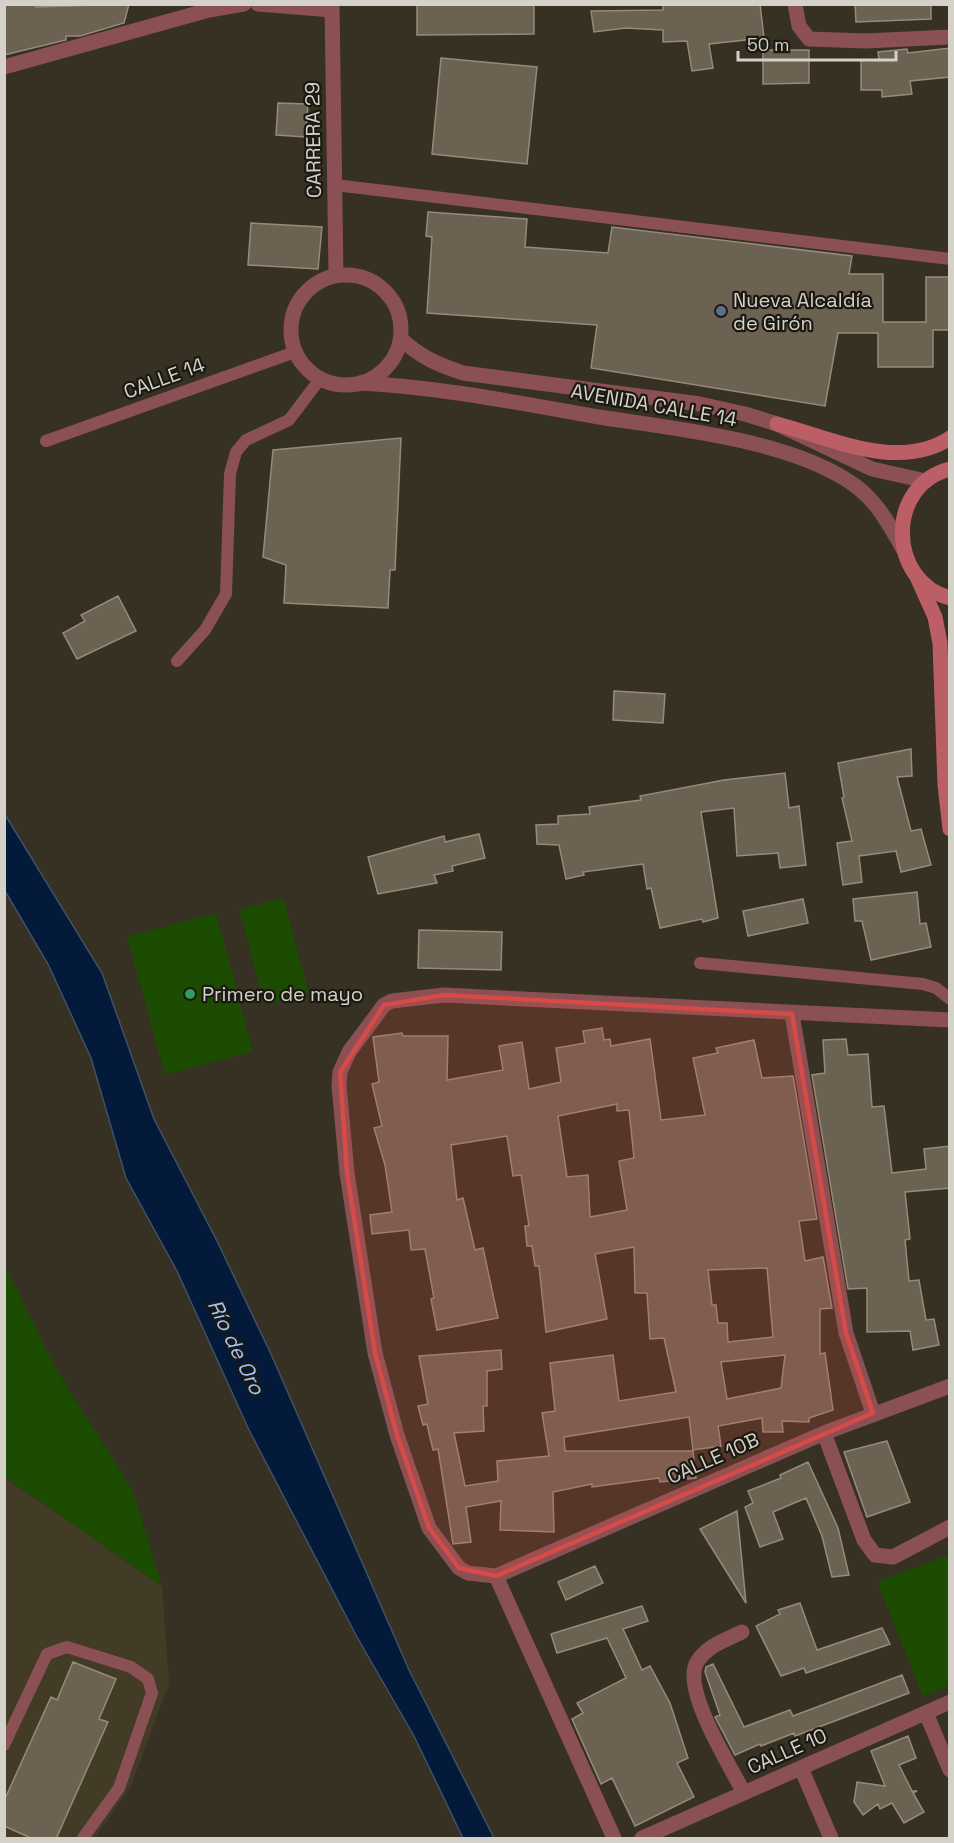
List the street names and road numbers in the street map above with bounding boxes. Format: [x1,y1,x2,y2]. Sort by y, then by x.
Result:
street label: CARRERA 29 [299,82,327,198]
street label: CALLE 14 [120,351,208,405]
street label: AVENIDA CALLE 14 [569,378,739,432]
street label: CALLE 10B [663,1426,763,1490]
street label: CALLE 10 [743,1722,831,1780]

